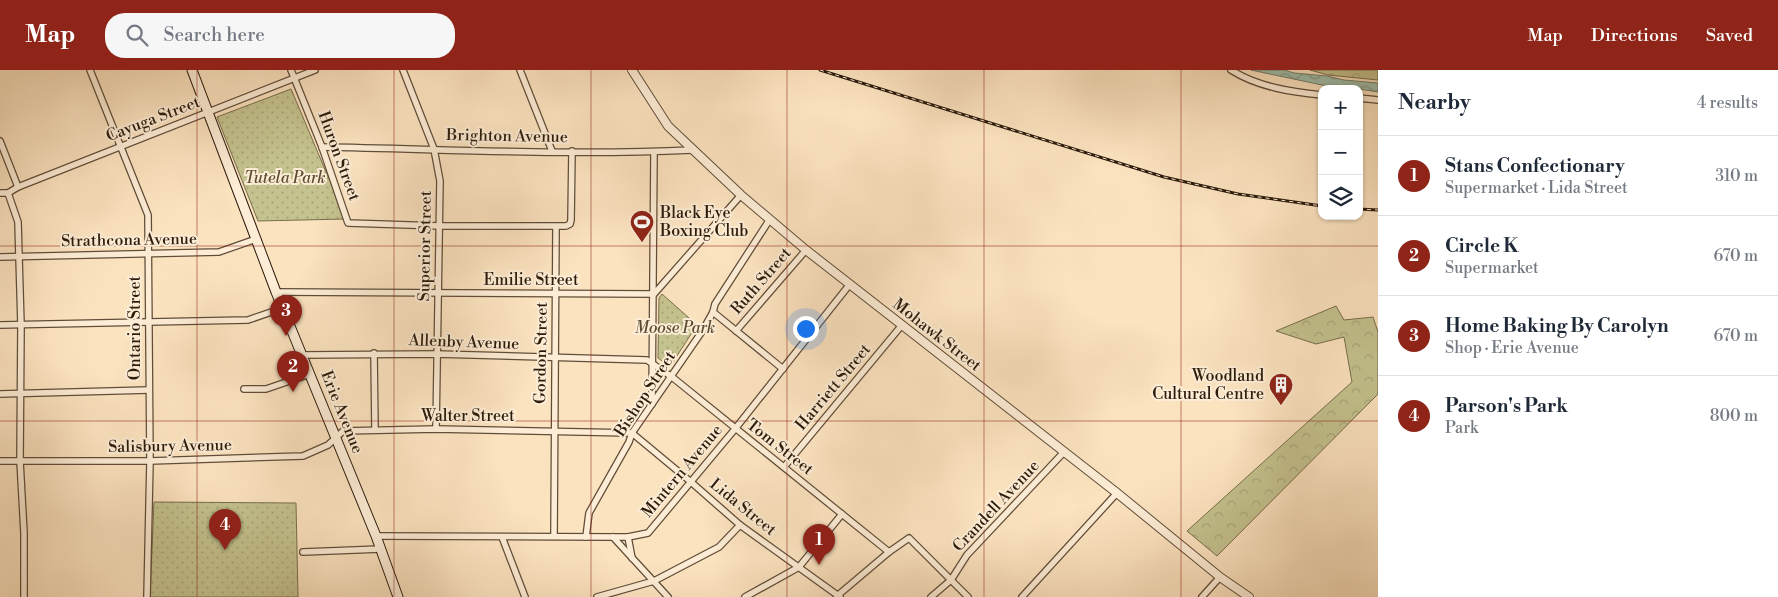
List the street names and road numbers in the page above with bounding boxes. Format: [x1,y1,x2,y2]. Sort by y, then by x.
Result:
street label: Cayuga Street [103,92,203,146]
street label: Huron Street [314,108,365,204]
street label: Brighton Avenue [445,125,568,147]
street label: Superior Street [414,190,436,302]
street label: Strathcona Avenue [61,229,197,251]
street label: Ruth Street [726,243,796,319]
street label: Emilie Street [483,270,579,290]
street label: Ontario Street [125,276,145,380]
street label: Mohawk Street [889,294,985,376]
street label: Gordon Street [530,302,552,404]
street label: Allenby Avenue [407,330,520,354]
street label: Harriett Street [791,339,875,434]
street label: Bishop Street [609,347,680,441]
street label: Erie Avenue [316,368,368,456]
street label: Walter Street [420,406,515,426]
street label: Tom Street [742,415,818,480]
street label: Mintern Avenue [637,420,727,522]
street label: Salisbury Avenue [108,435,232,457]
street label: Crandell Avenue [948,456,1044,556]
street label: Lida Street [706,474,781,540]

